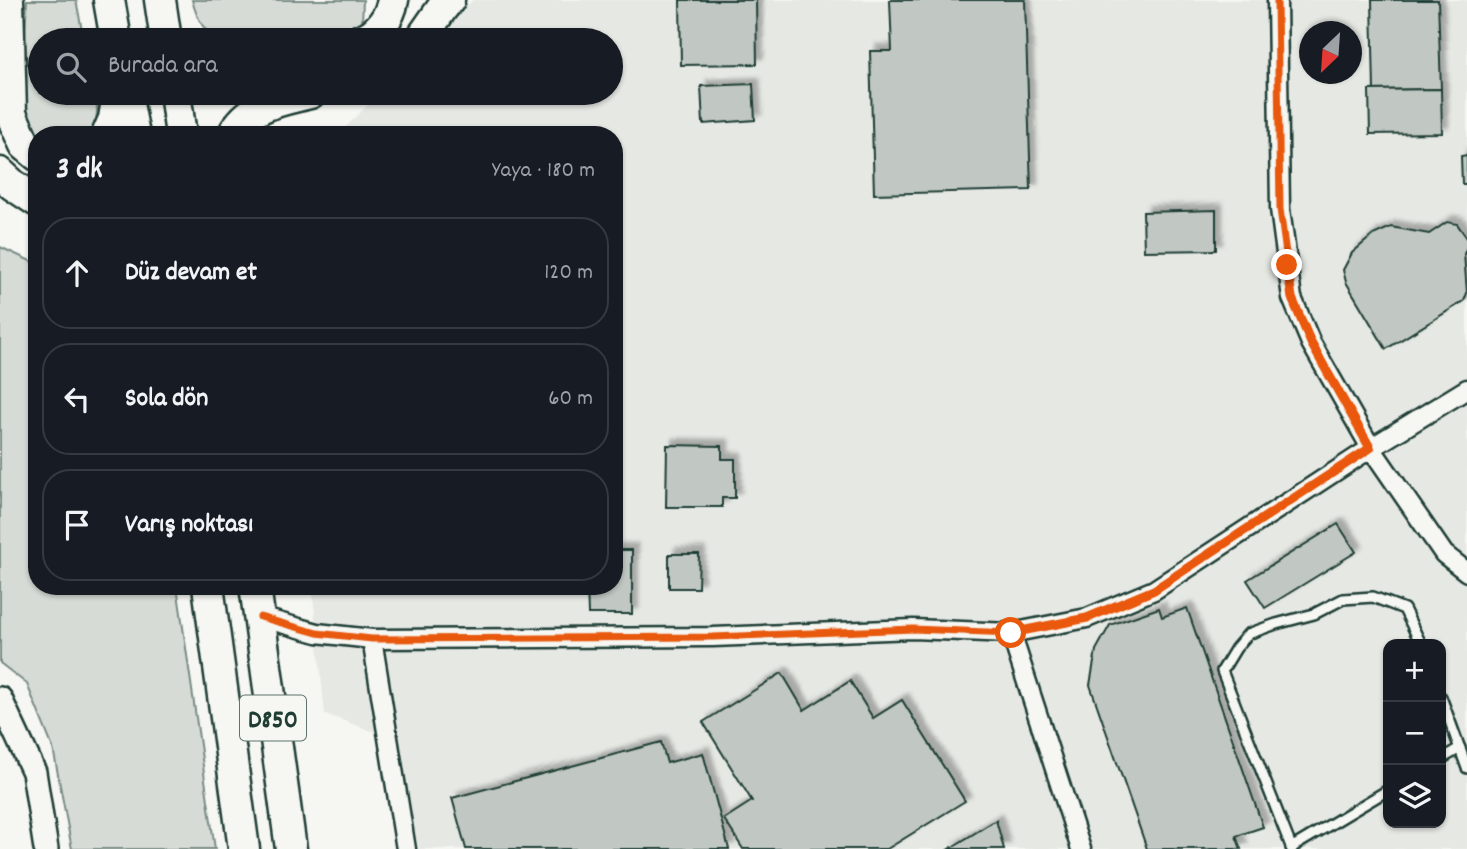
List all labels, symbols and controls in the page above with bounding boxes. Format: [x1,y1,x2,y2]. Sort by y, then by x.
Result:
north arrow [1299,21,1362,84]
search box [28,28,623,105]
icon: search [52,48,90,86]
text: Burada ara [108,48,218,85]
text: 3 dk [56,150,103,193]
text: Yaya · 180 m [492,155,595,188]
route end [1271,249,1302,280]
icon: ahead [58,254,96,292]
text: Düz devam et [125,255,257,292]
text: 120 m [544,257,593,290]
icon: left [58,380,96,418]
text: Sola dön [125,381,208,418]
text: 60 m [548,383,593,416]
icon: arrive [58,506,96,544]
text: Varış noktası [125,507,253,544]
route start [995,617,1026,648]
map controls [1383,639,1446,828]
button: + [1383,639,1446,702]
road number: D850 [240,696,306,740]
button: − [1383,702,1446,765]
button: layers [1383,765,1446,828]

